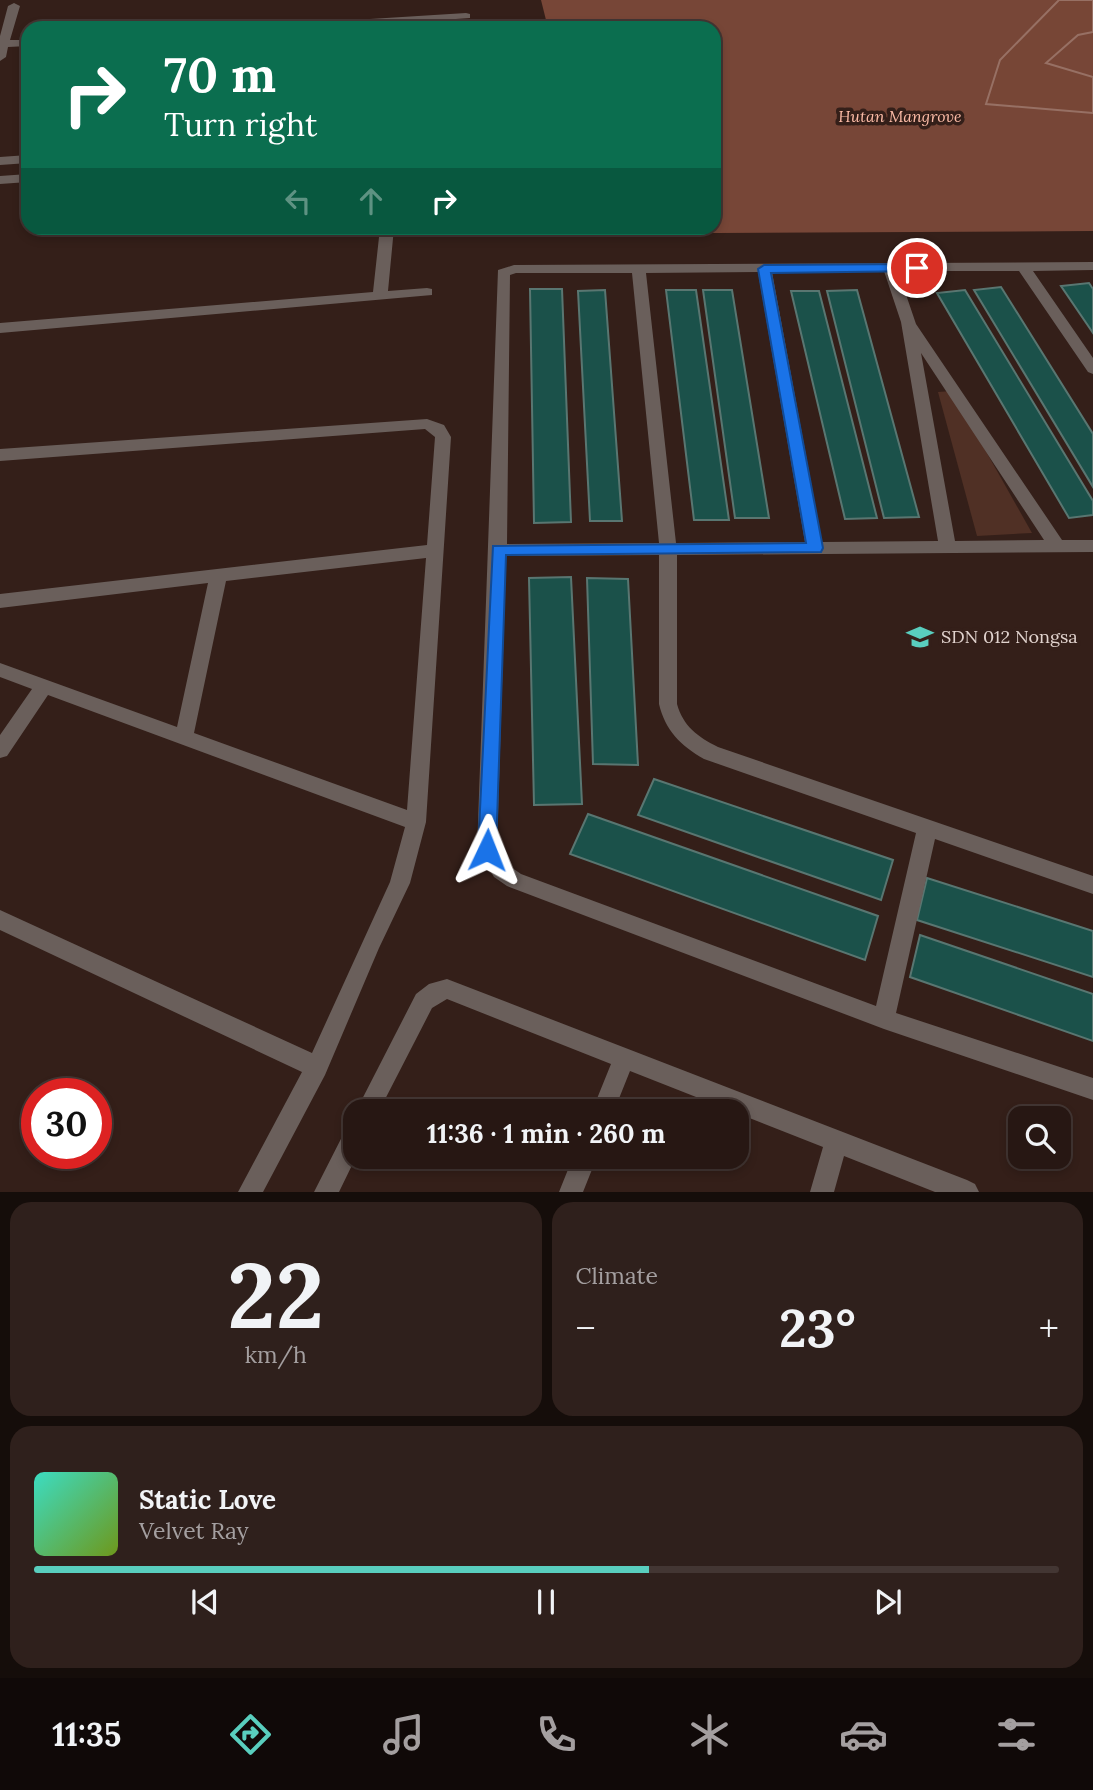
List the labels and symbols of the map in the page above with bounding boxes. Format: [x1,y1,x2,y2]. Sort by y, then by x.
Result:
park label: Hutan Mangrove [838,106,962,126]
pin [887,238,947,298]
school or university icon: SDN 012 Nongsa [905,622,935,652]
place label: SDN 012 Nongsa [941,625,1078,648]
position arrow [450,813,524,887]
speed limit sign: 30 [21,1078,112,1169]

